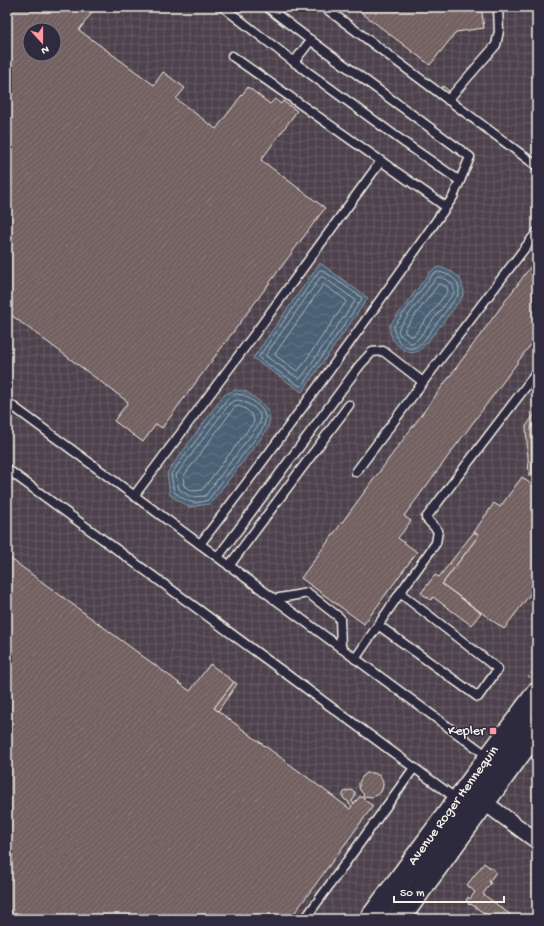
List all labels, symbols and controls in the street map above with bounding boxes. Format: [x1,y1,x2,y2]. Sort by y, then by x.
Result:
north arrow [22,22,62,62]
text: N [39,43,50,56]
place label: Kepler [448,723,486,740]
marker: Kepler [488,726,498,736]
street label: Avenue Roger Hennequin [405,743,503,869]
scale bar [394,878,504,904]
text: 50 m [400,887,425,901]

